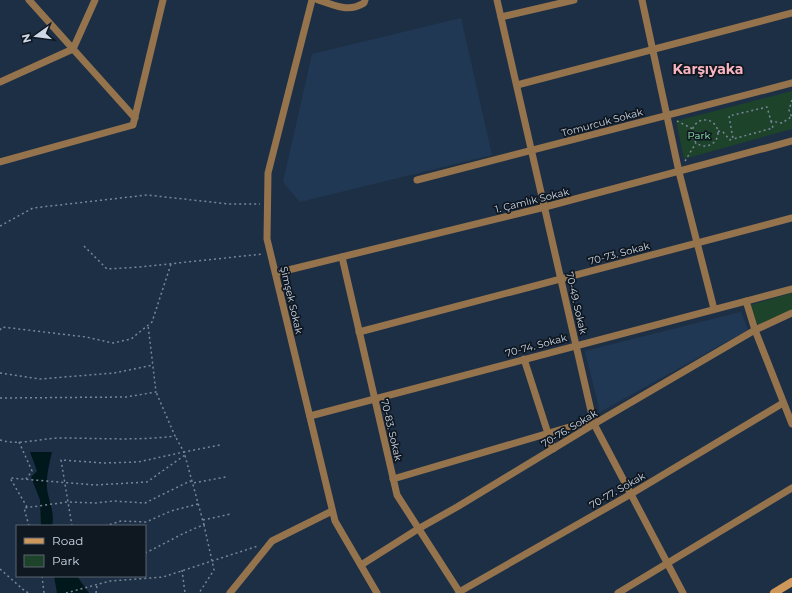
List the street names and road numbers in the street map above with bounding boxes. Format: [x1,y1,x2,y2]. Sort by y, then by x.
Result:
street label: Tomurcuk Sokak [560,105,644,140]
street label: 1. Çamlık Sokak [494,185,571,216]
street label: 70-73. Sokak [587,239,651,268]
street label: Şimşek Sokak [277,265,306,335]
street label: 70-49. Sokak [563,271,590,336]
street label: 70-74. Sokak [504,331,568,360]
street label: 70-83. Sokak [378,398,405,462]
street label: 70-76. Sokak [539,407,600,450]
street label: 70-77. Sokak [587,469,647,512]

